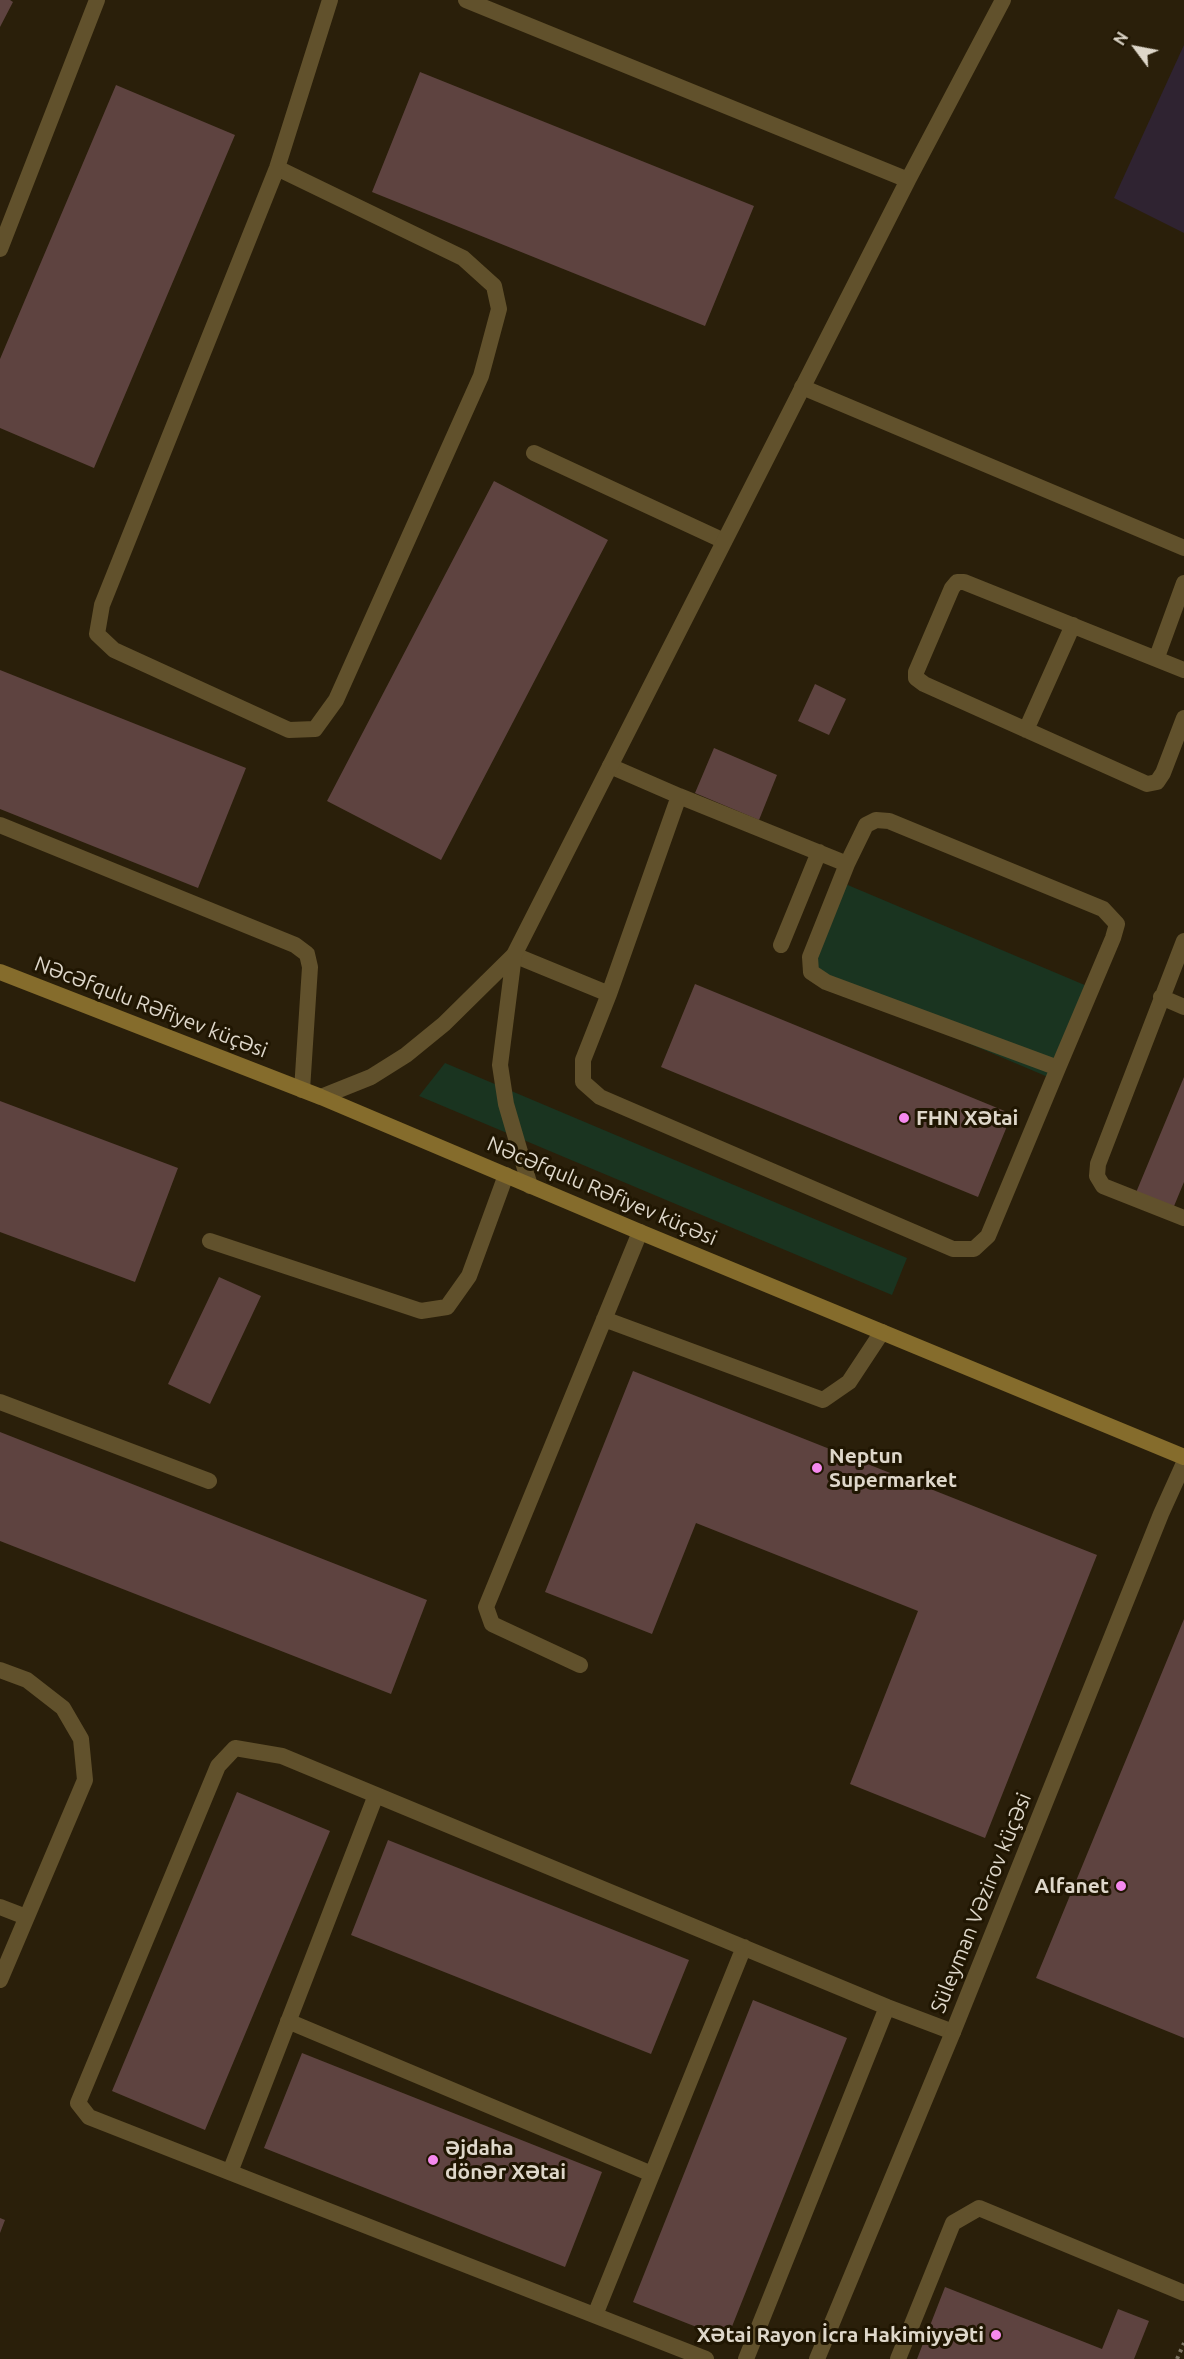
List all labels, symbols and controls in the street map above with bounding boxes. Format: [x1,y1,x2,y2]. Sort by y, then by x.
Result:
north arrow [1106,18,1166,78]
text: N [1110,29,1132,48]
street label: Nəcəfqulu Rəfiyev küçəsi [31,951,271,1063]
place label: FHN Xətai [916,1105,1018,1131]
marker: FHN Xətai [897,1111,911,1125]
street label: Nəcəfqulu Rəfiyev küçəsi [483,1131,721,1251]
place label: Neptun Supermarket [829,1443,957,1493]
marker: Neptun Supermarket [810,1461,824,1475]
street label: Süleyman Vəzirov küçəsi [925,1789,1037,2017]
place label: Alfanet [1035,1873,1109,1899]
marker: Alfanet [1114,1879,1128,1893]
place label: Əjdaha dönər Xətai [445,2135,566,2185]
marker: Əjdaha dönər Xətai [426,2153,440,2167]
place label: Xətai Rayon İcra Hakimiyyəti [697,2322,984,2348]
marker: Xətai Rayon İcra Hakimiyyəti [989,2328,1003,2342]

